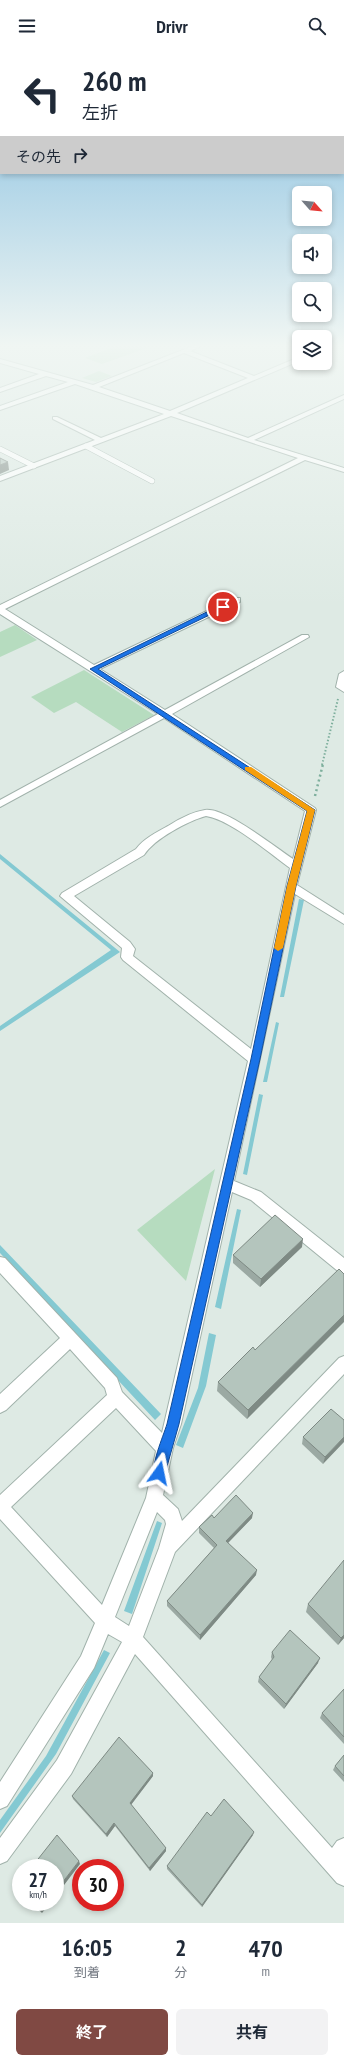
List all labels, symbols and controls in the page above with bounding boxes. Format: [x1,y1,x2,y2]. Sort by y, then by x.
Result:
icon: menu [16,15,38,37]
text: Drivr [156,15,188,38]
icon: search [306,15,328,37]
text: 260 m [82,62,146,99]
icon: left [16,68,68,120]
text: 左折 [82,101,118,124]
icon: right [69,144,91,166]
text: その先 [16,147,61,166]
north arrow [292,186,332,226]
map controls [292,186,332,370]
button: sound [292,234,332,274]
button: search [292,282,332,322]
button: layers [292,330,332,370]
pin [206,590,240,624]
icon: arrive [212,596,234,618]
position arrow [138,1452,180,1494]
speed limit sign: 30 [72,1859,124,1911]
text: 27 [28,1867,48,1893]
text: km/h [29,1888,47,1901]
text: 16:05 [61,1932,113,1963]
text: 2 [175,1932,186,1963]
text: 470 [248,1933,283,1964]
text: m [261,1963,270,1980]
text: 到着 [74,1964,100,1981]
text: 分 [174,1964,187,1981]
button: 終了 [16,2009,168,2055]
button: 共有 [176,2009,328,2055]

